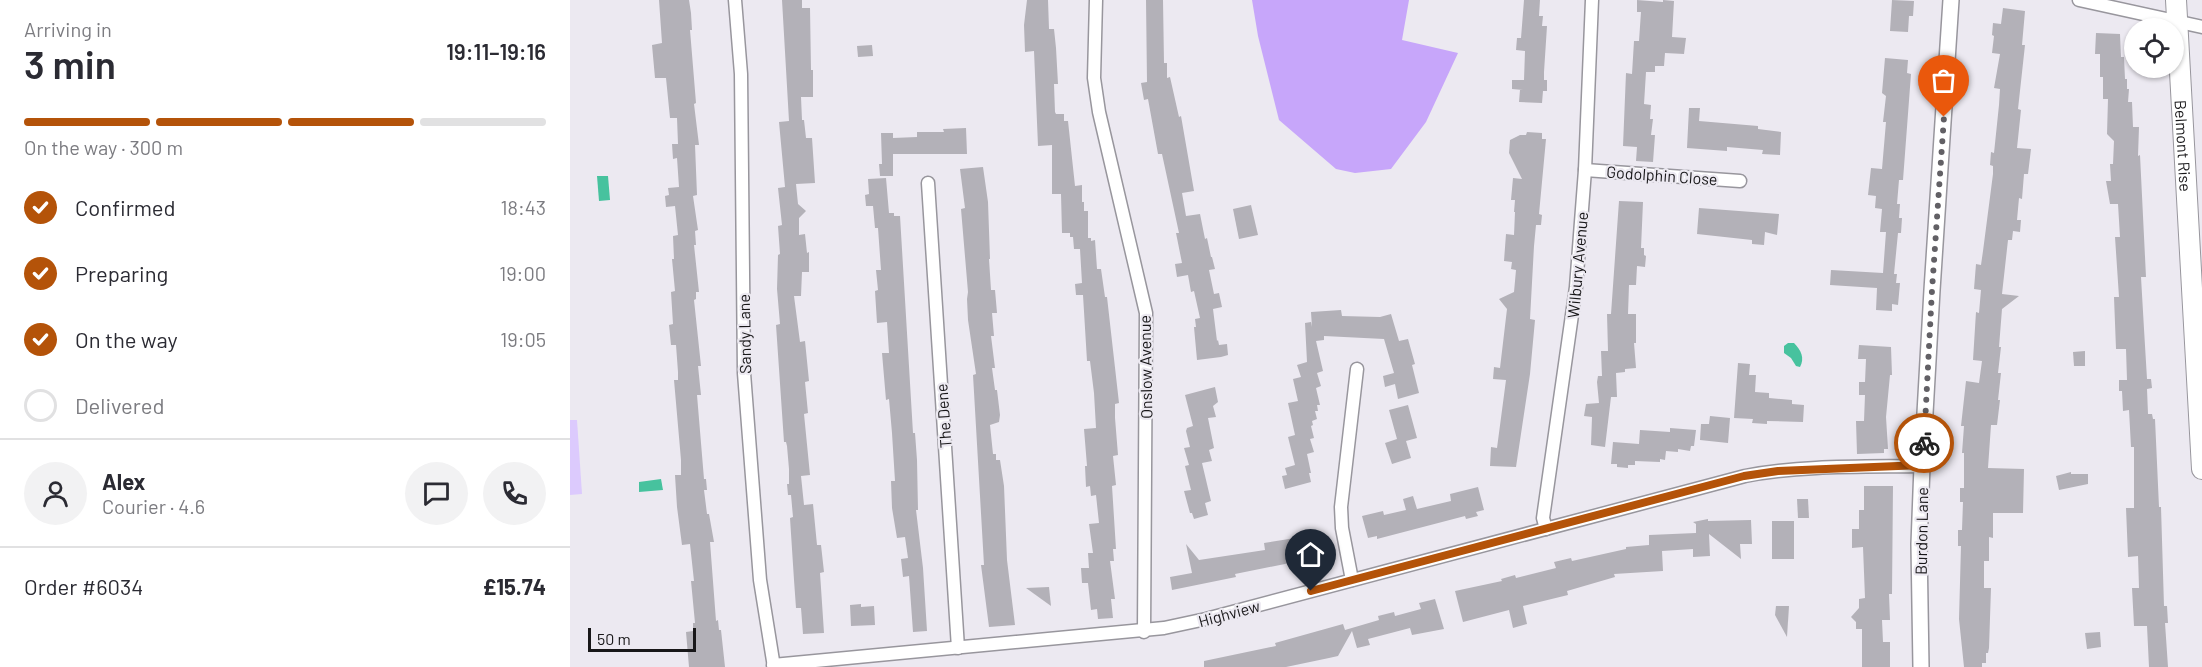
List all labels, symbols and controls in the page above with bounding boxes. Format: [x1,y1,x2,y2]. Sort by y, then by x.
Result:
text: Arriving in [24,17,112,41]
map controls [2124,18,2184,78]
button: locate [2124,18,2184,78]
text: 19:11–19:16 [446,38,546,64]
text: 3 min [24,40,116,87]
pin [1918,55,1969,117]
icon: bag [1927,64,1960,97]
street label: Belmont Rise [2172,99,2196,192]
text: On the way · 300 m [24,135,183,159]
street label: Godolphin Close [1606,162,1718,188]
icon: check [24,191,57,224]
text: Confirmed [75,194,175,220]
text: 18:43 [500,195,546,219]
street label: Wilbury Avenue [1563,211,1591,319]
icon: check [24,257,57,290]
text: Preparing [75,260,168,286]
text: 19:00 [499,261,546,285]
street label: Sandy Lane [734,294,754,374]
street label: Onslow Avenue [1135,315,1155,419]
icon: check [24,323,57,356]
text: On the way [75,326,178,352]
text: 19:05 [500,327,546,351]
street label: The Dene [931,383,955,449]
text: Delivered [75,392,164,418]
courier [1894,413,1954,473]
icon: bike [1908,427,1941,460]
button: person [24,462,87,525]
button: chat [405,462,468,525]
button: phone [483,462,546,525]
text: Alex [102,468,145,494]
street label: Burdon Lane [1911,487,1931,575]
text: Courier · 4.6 [102,494,205,518]
pin [1285,529,1336,591]
icon: home [1294,538,1327,571]
text: Order #6034 [24,573,143,599]
text: £15.74 [483,573,546,599]
street label: Highview [1196,596,1262,630]
scale bar [588,625,696,652]
text: 50 m [597,629,631,648]

